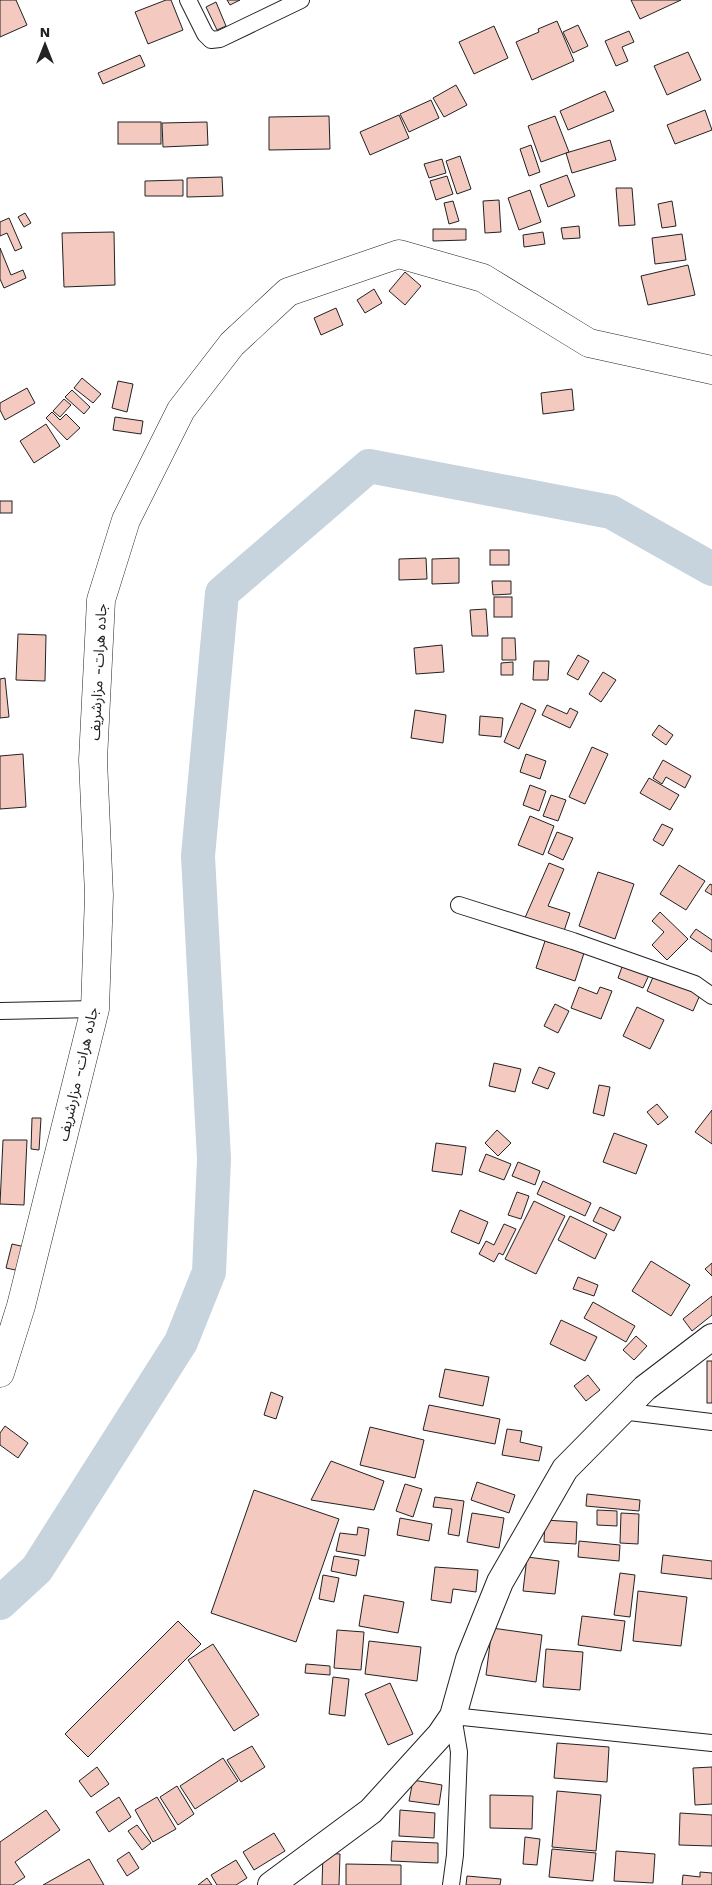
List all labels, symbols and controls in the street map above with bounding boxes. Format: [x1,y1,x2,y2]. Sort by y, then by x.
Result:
north arrow [20,20,70,70]
text: N [40,24,50,40]
street label: جاده هرات- مزارشریف [85,603,111,741]
street label: جاده هرات- مزارشریف [54,1005,102,1143]

